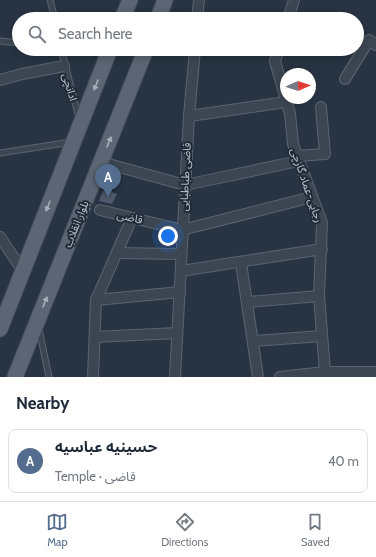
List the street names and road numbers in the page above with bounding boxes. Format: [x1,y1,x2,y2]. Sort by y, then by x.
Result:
street label: ادانچی [58,71,81,103]
street label: قاضی طباطبایی [176,142,194,212]
street label: رجایی-عماد گازچی [287,146,326,225]
street label: بلوار انقلاب [60,199,92,249]
street label: قاضی [116,207,144,227]

